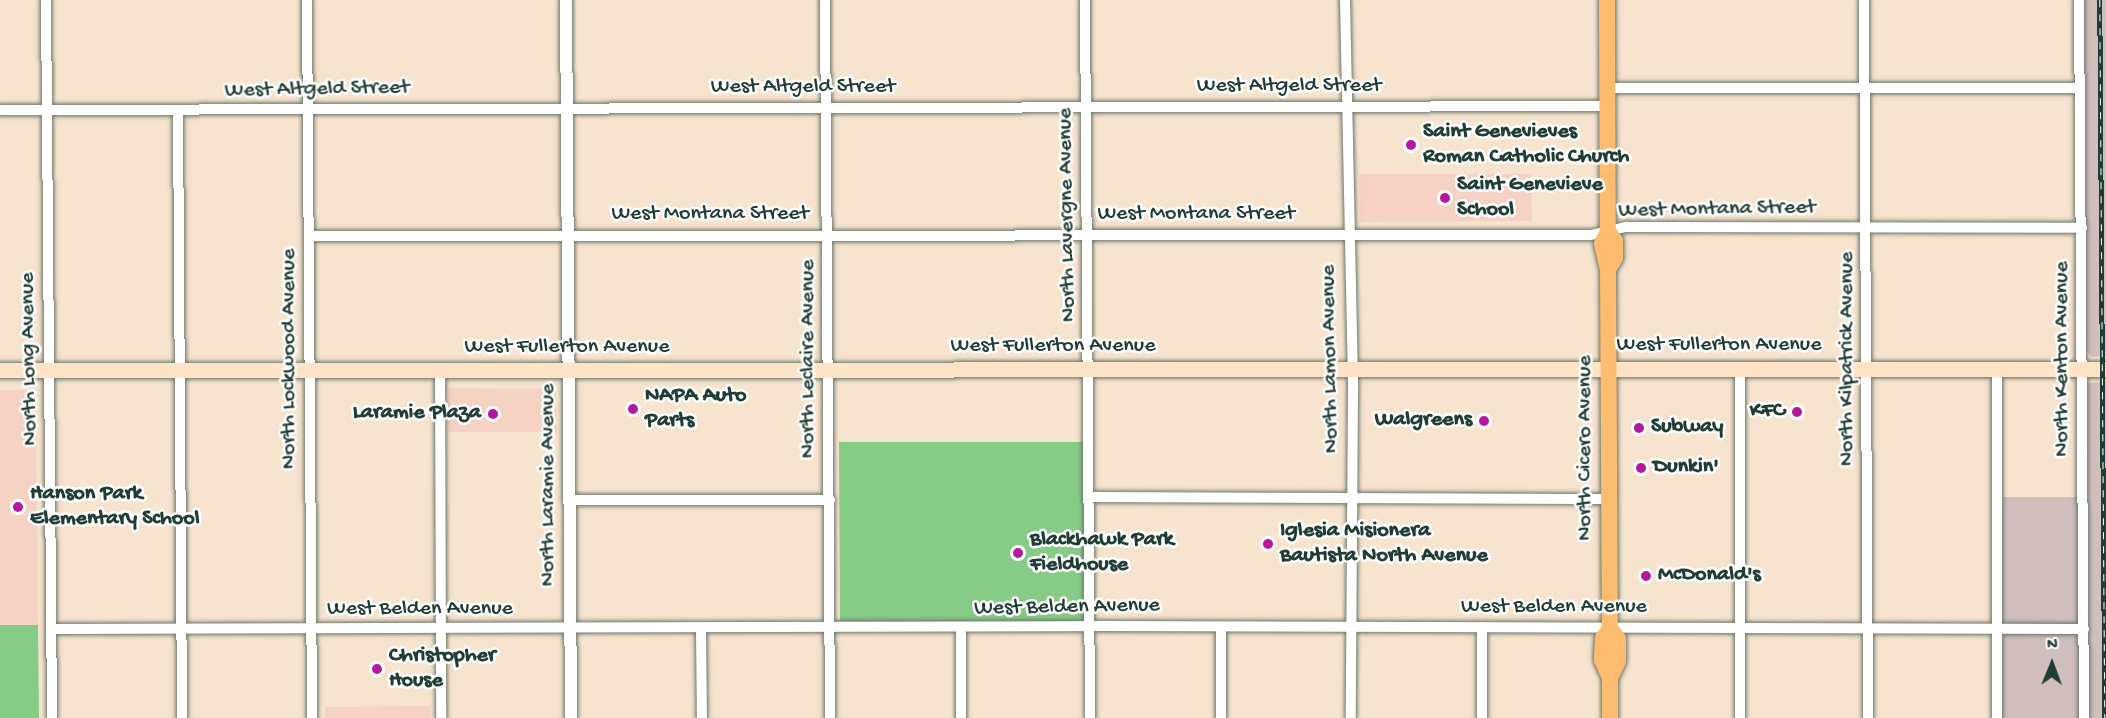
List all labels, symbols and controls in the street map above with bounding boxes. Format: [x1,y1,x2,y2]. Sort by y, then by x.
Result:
street label: West Altgeld Street [1197,74,1381,100]
street label: West Altgeld Street [224,75,410,105]
street label: West Altgeld Street [711,75,895,101]
street label: North Lavergne Avenue [1053,108,1083,322]
place label: Saint Genevieves Roman Catholic Church [1423,119,1629,170]
marker: Saint Genevieves Roman Catholic Church [1404,138,1418,152]
place label: Saint Genevieve School [1457,172,1603,224]
marker: Saint Genevieve School [1438,191,1452,205]
street label: West Montana Street [1618,195,1816,225]
street label: West Montana Street [611,202,809,228]
street label: West Montana Street [1097,202,1295,228]
street label: North Lockwood Avenue [277,249,303,469]
street label: North Kilpatrick Avenue [1835,252,1861,466]
street label: North Leclaire Avenue [796,260,822,458]
street label: North Kenton Avenue [2050,261,2076,457]
street label: North Lamon Avenue [1316,264,1346,454]
street label: North Long Avenue [15,272,45,446]
street label: West Fullerton Avenue [1617,333,1821,359]
street label: West Fullerton Avenue [951,334,1155,360]
street label: West Fullerton Avenue [465,335,669,361]
street label: North Cicero Avenue [1573,355,1599,541]
place label: NAPA Auto Parts [645,383,746,434]
street label: North Laramie Avenue [536,384,562,586]
place label: KFC [1750,399,1785,425]
place label: Laramie Plaza [353,401,481,427]
marker: NAPA Auto Parts [626,402,640,416]
marker: KFC [1790,405,1804,419]
marker: Laramie Plaza [486,407,500,421]
place label: Walgreens [1375,408,1472,434]
marker: Walgreens [1477,414,1491,428]
place label: Subway [1651,415,1723,441]
marker: Subway [1632,421,1646,435]
place label: Dunkin' [1653,455,1719,481]
marker: Dunkin' [1634,461,1648,475]
place label: Hanson Park Elementary School [30,481,200,532]
marker: Hanson Park Elementary School [11,500,25,514]
place label: Iglesia Misionera Bautista North Avenue [1280,518,1488,570]
place label: Blackhawk Park Fieldhouse [1030,527,1174,578]
marker: Iglesia Misionera Bautista North Avenue [1261,537,1275,551]
marker: Blackhawk Park Fieldhouse [1011,546,1025,560]
place label: McDonald's [1658,563,1761,589]
marker: McDonald's [1639,569,1653,583]
street label: West Belden Avenue [974,593,1160,623]
street label: West Belden Avenue [1461,595,1647,621]
street label: West Belden Avenue [327,597,513,623]
north arrow [2022,634,2082,694]
text: N [2047,636,2058,655]
place label: Christopher House [389,643,496,694]
marker: Christopher House [370,662,384,676]

